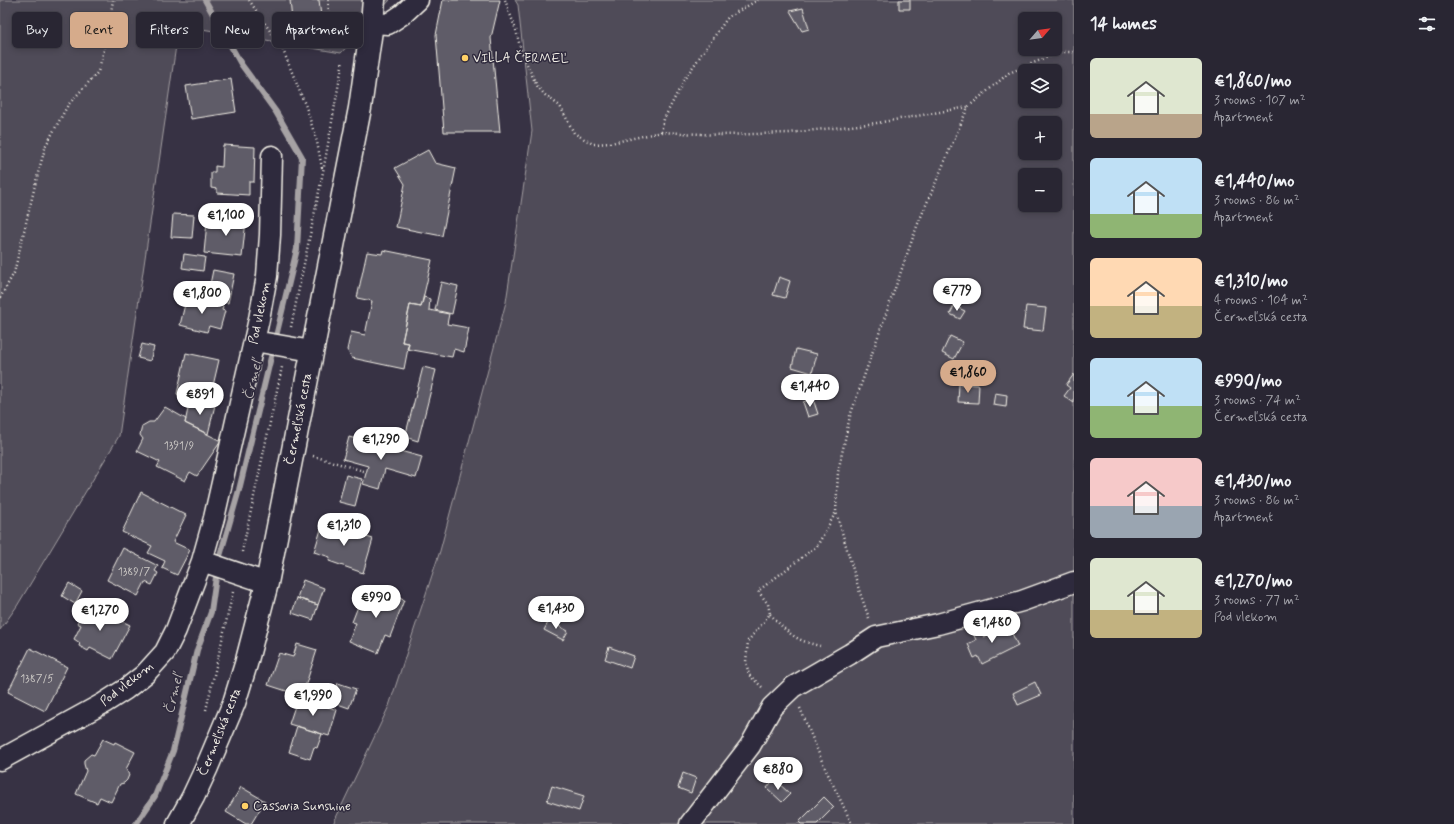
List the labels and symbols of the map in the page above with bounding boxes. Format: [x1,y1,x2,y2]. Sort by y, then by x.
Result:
north arrow [1018,12,1062,56]
place label: VILLA ČERMEĽ [473,49,569,67]
marker: VILLA ČERMEĽ [460,53,470,63]
pin: €1,100 [193,203,259,237]
pin: €779 [933,278,981,312]
street label: Pod vlekom [245,280,275,346]
pin: €1,800 [169,281,235,315]
water label: Črmeľ [240,355,267,402]
pin: €1,860 [935,360,1001,394]
street label: Čermeľská cesta [281,371,316,467]
pin: €1,440 [777,374,843,408]
pin: €891 [176,382,224,416]
pin: €1,290 [348,427,414,461]
house number: 1391/9 [164,439,194,453]
pin: €1,310 [311,513,377,547]
house number: 1389/7 [118,565,151,579]
pin: €990 [352,585,400,619]
pin: €1,430 [523,596,589,630]
pin: €1,270 [67,598,133,632]
pin: €1,480 [959,610,1025,644]
street label: Pod vlekom [97,658,157,710]
water label: Črmeľ [161,669,188,716]
house number: 1387/5 [20,672,54,686]
pin: €1,990 [280,683,346,717]
street label: Čermeľská cesta [194,685,246,779]
pin: €880 [754,757,802,791]
place label: Cassovia Sunshine [253,798,351,815]
marker: Cassovia Sunshine [240,801,250,811]

